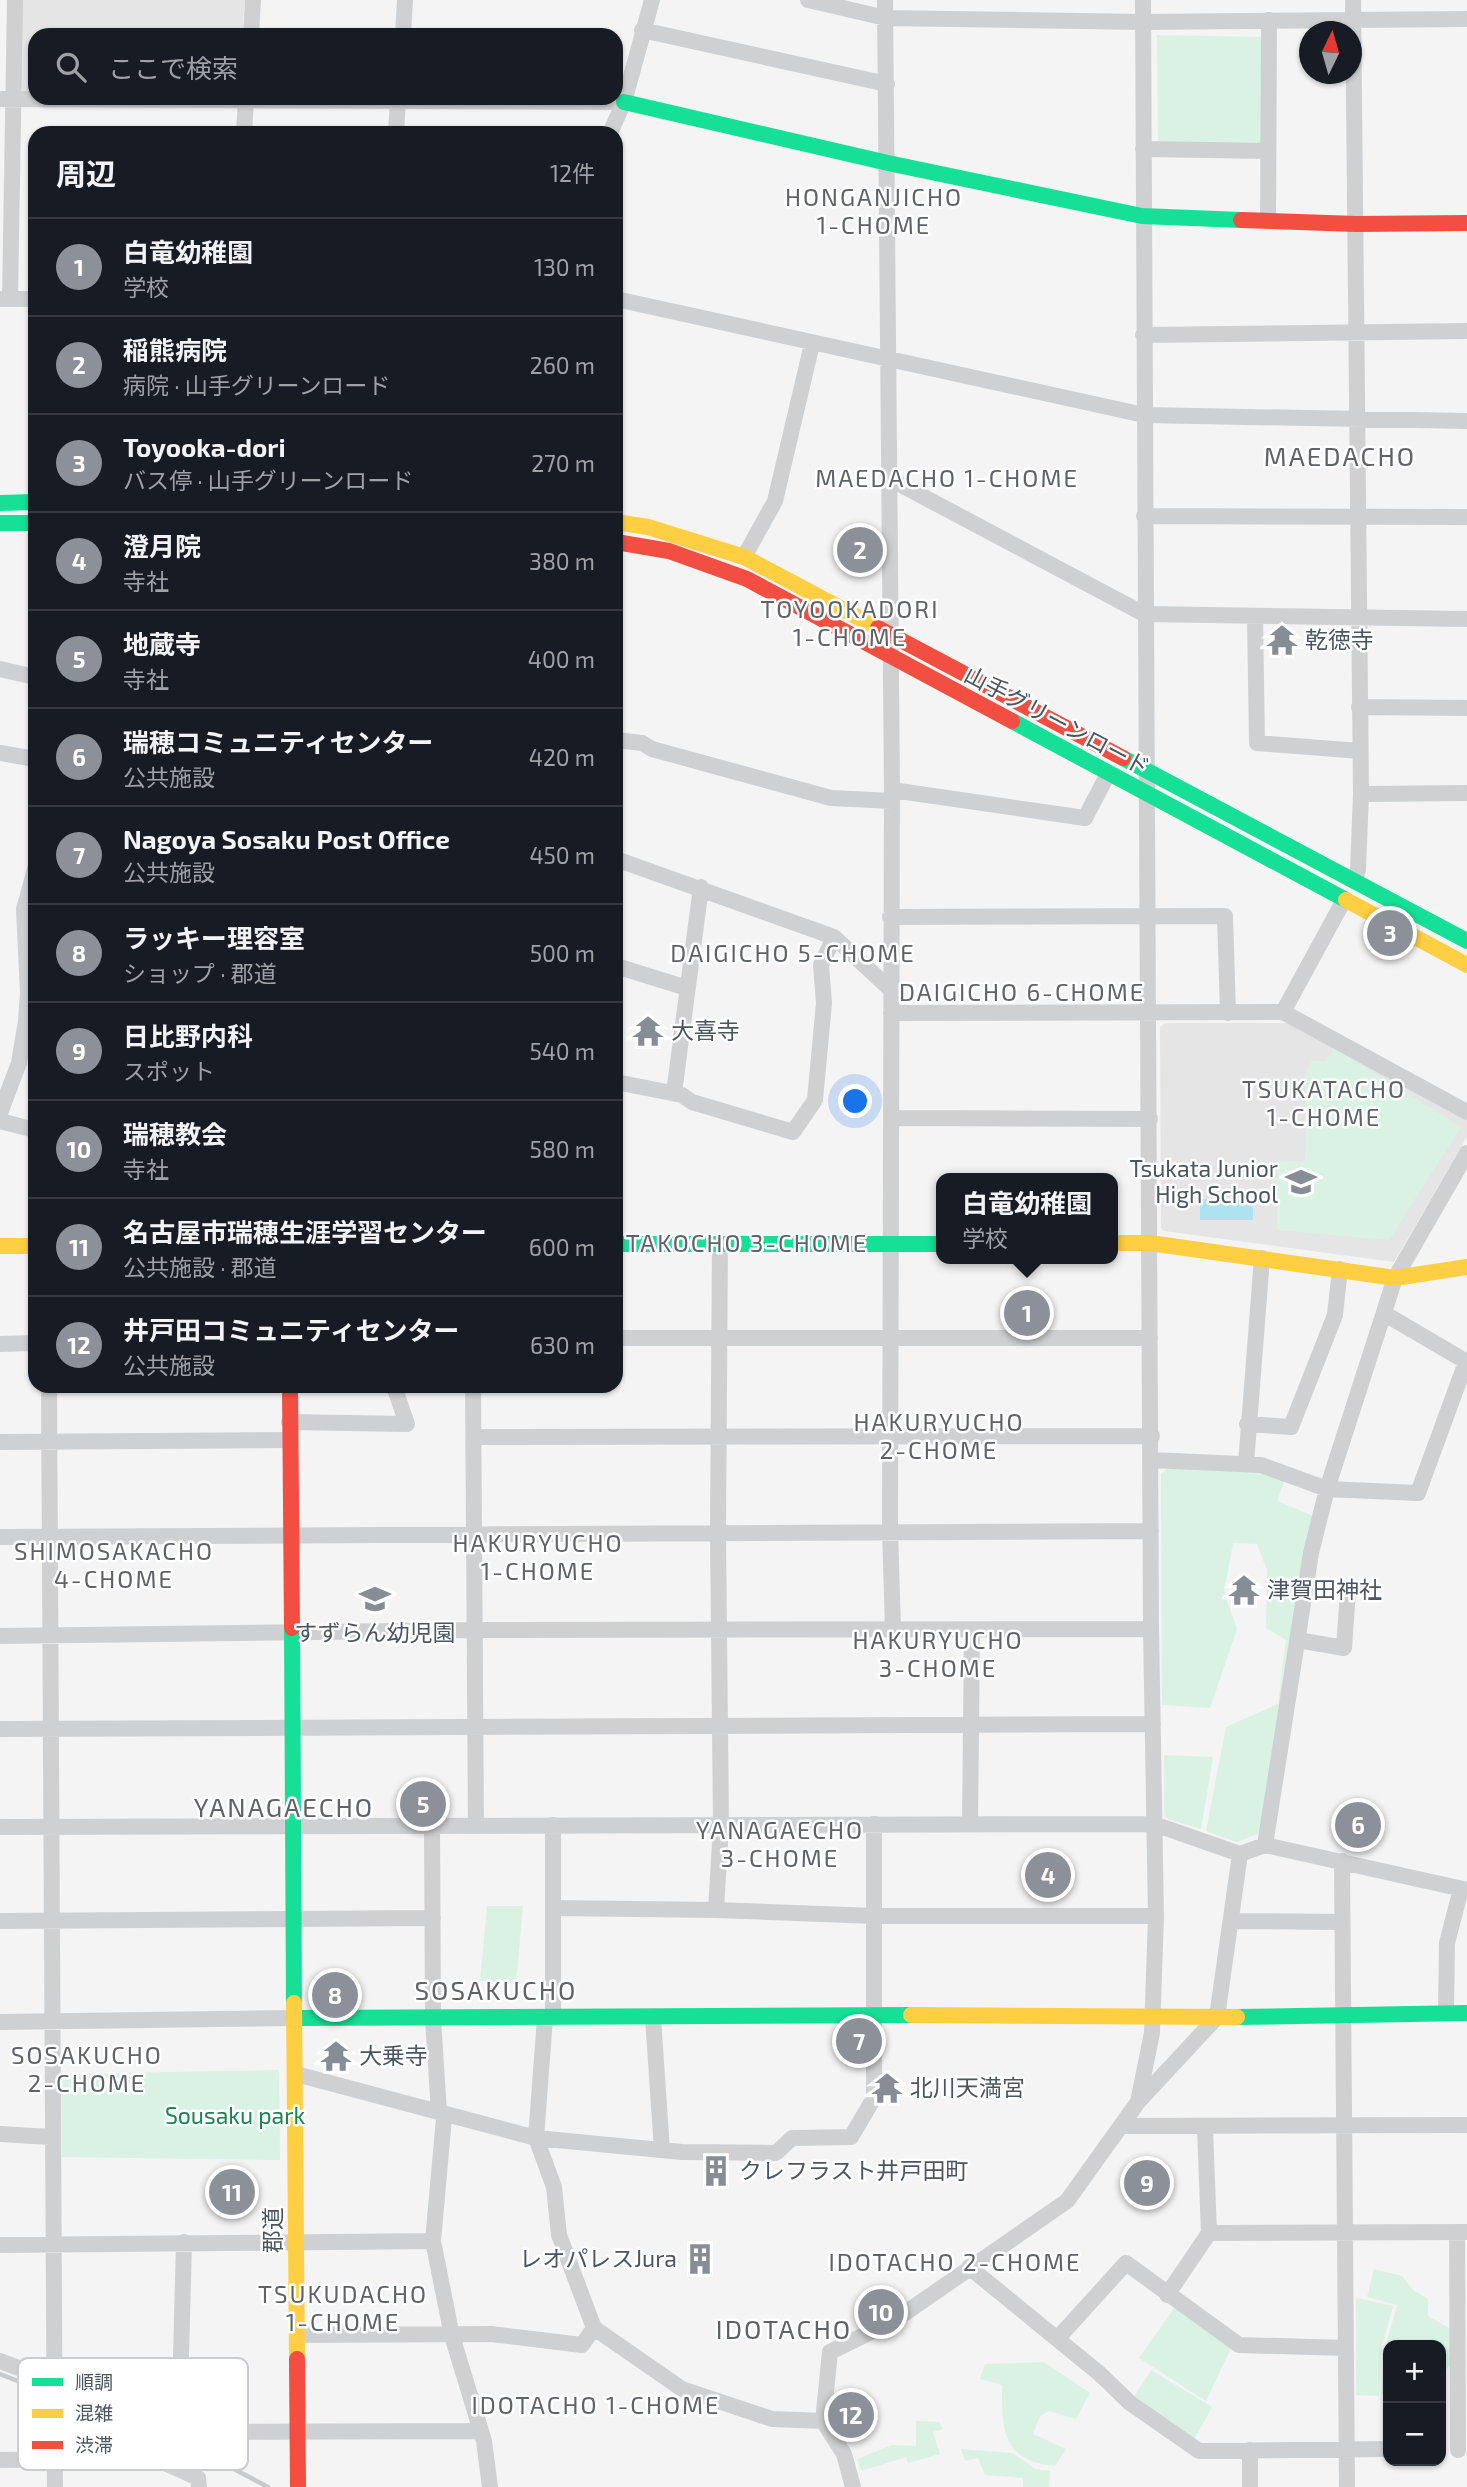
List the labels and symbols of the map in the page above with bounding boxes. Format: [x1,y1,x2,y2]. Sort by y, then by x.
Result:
north arrow [1299,21,1362,84]
district label: HONGANJICHO 1-CHOME [785,182,963,239]
district label: MAEDACHO [1264,440,1416,471]
district label: MAEDACHO 1-CHOME [815,463,1079,492]
pin: 2 [837,524,883,576]
district label: TOYOOKADORI 1-CHOME [761,594,939,651]
temple icon: 乾徳寺 [1265,623,1299,657]
place label: 乾徳寺 [1305,625,1374,653]
street label: 山手グリーンロード [960,659,1155,781]
pin: 3 [1367,907,1413,959]
district label: DAIGICHO 5-CHOME [670,938,916,967]
district label: DAIGICHO 6-CHOME [899,977,1145,1006]
temple icon: 大喜寺 [631,1014,665,1048]
place label: 大喜寺 [671,1016,740,1044]
district label: TSUKATACHO 1-CHOME [1242,1074,1406,1131]
your location [838,1084,872,1118]
place label: Tsukata Junior High School [1129,1154,1278,1208]
school or university icon: Tsukata Junior High School [1284,1165,1318,1199]
district label: TAKOCHO 3-CHOME [626,1228,868,1257]
pin: 1 [1004,1287,1050,1339]
district label: HAKURYUCHO 2-CHOME [853,1407,1025,1464]
district label: HAKURYUCHO 1-CHOME [452,1528,624,1585]
district label: SHIMOSAKACHO 4-CHOME [14,1536,214,1593]
temple icon: 津賀田神社 [1227,1573,1261,1607]
place label: 津賀田神社 [1267,1575,1382,1603]
school or university icon: すずらん幼児園 [358,1582,392,1616]
place label: すずらん幼児園 [295,1618,456,1646]
district label: HAKURYUCHO 3-CHOME [852,1625,1024,1682]
pin: 5 [400,1778,446,1830]
district label: YANAGAECHO [194,1791,374,1822]
pin: 6 [1335,1799,1381,1851]
district label: YANAGAECHO 3-CHOME [696,1815,864,1872]
pin: 4 [1025,1849,1071,1901]
pin: 8 [312,1969,358,2021]
district label: SOSAKUCHO [415,1974,577,2005]
pin: 7 [836,2015,882,2067]
temple icon: 大乗寺 [319,2039,353,2073]
district label: SOSAKUCHO 2-CHOME [11,2040,163,2097]
place label: 大乗寺 [359,2041,428,2069]
temple icon: 北川天満宮 [870,2071,904,2105]
place label: 北川天満宮 [910,2073,1025,2101]
park label: Sousaku park [165,2101,305,2129]
building icon: クレフラスト井戸田町 [699,2154,733,2188]
place label: クレフラスト井戸田町 [739,2156,969,2184]
pin: 9 [1124,2157,1170,2209]
pin: 11 [209,2166,255,2218]
street label: 郡道 [258,2207,286,2253]
building icon: レオパレスJura [683,2242,717,2276]
place label: レオパレスJura [519,2244,677,2272]
district label: IDOTACHO 2-CHOME [829,2247,1081,2276]
district label: TSUKUDACHO 1-CHOME [258,2279,428,2336]
pin: 10 [858,2286,904,2338]
district label: IDOTACHO [716,2313,852,2344]
legend [18,2358,248,2470]
text: 順調 [75,2370,113,2393]
pin: 12 [828,2389,874,2441]
district label: IDOTACHO 1-CHOME [472,2390,720,2419]
text: 混雑 [75,2401,113,2424]
text: 渋滞 [75,2433,113,2456]

